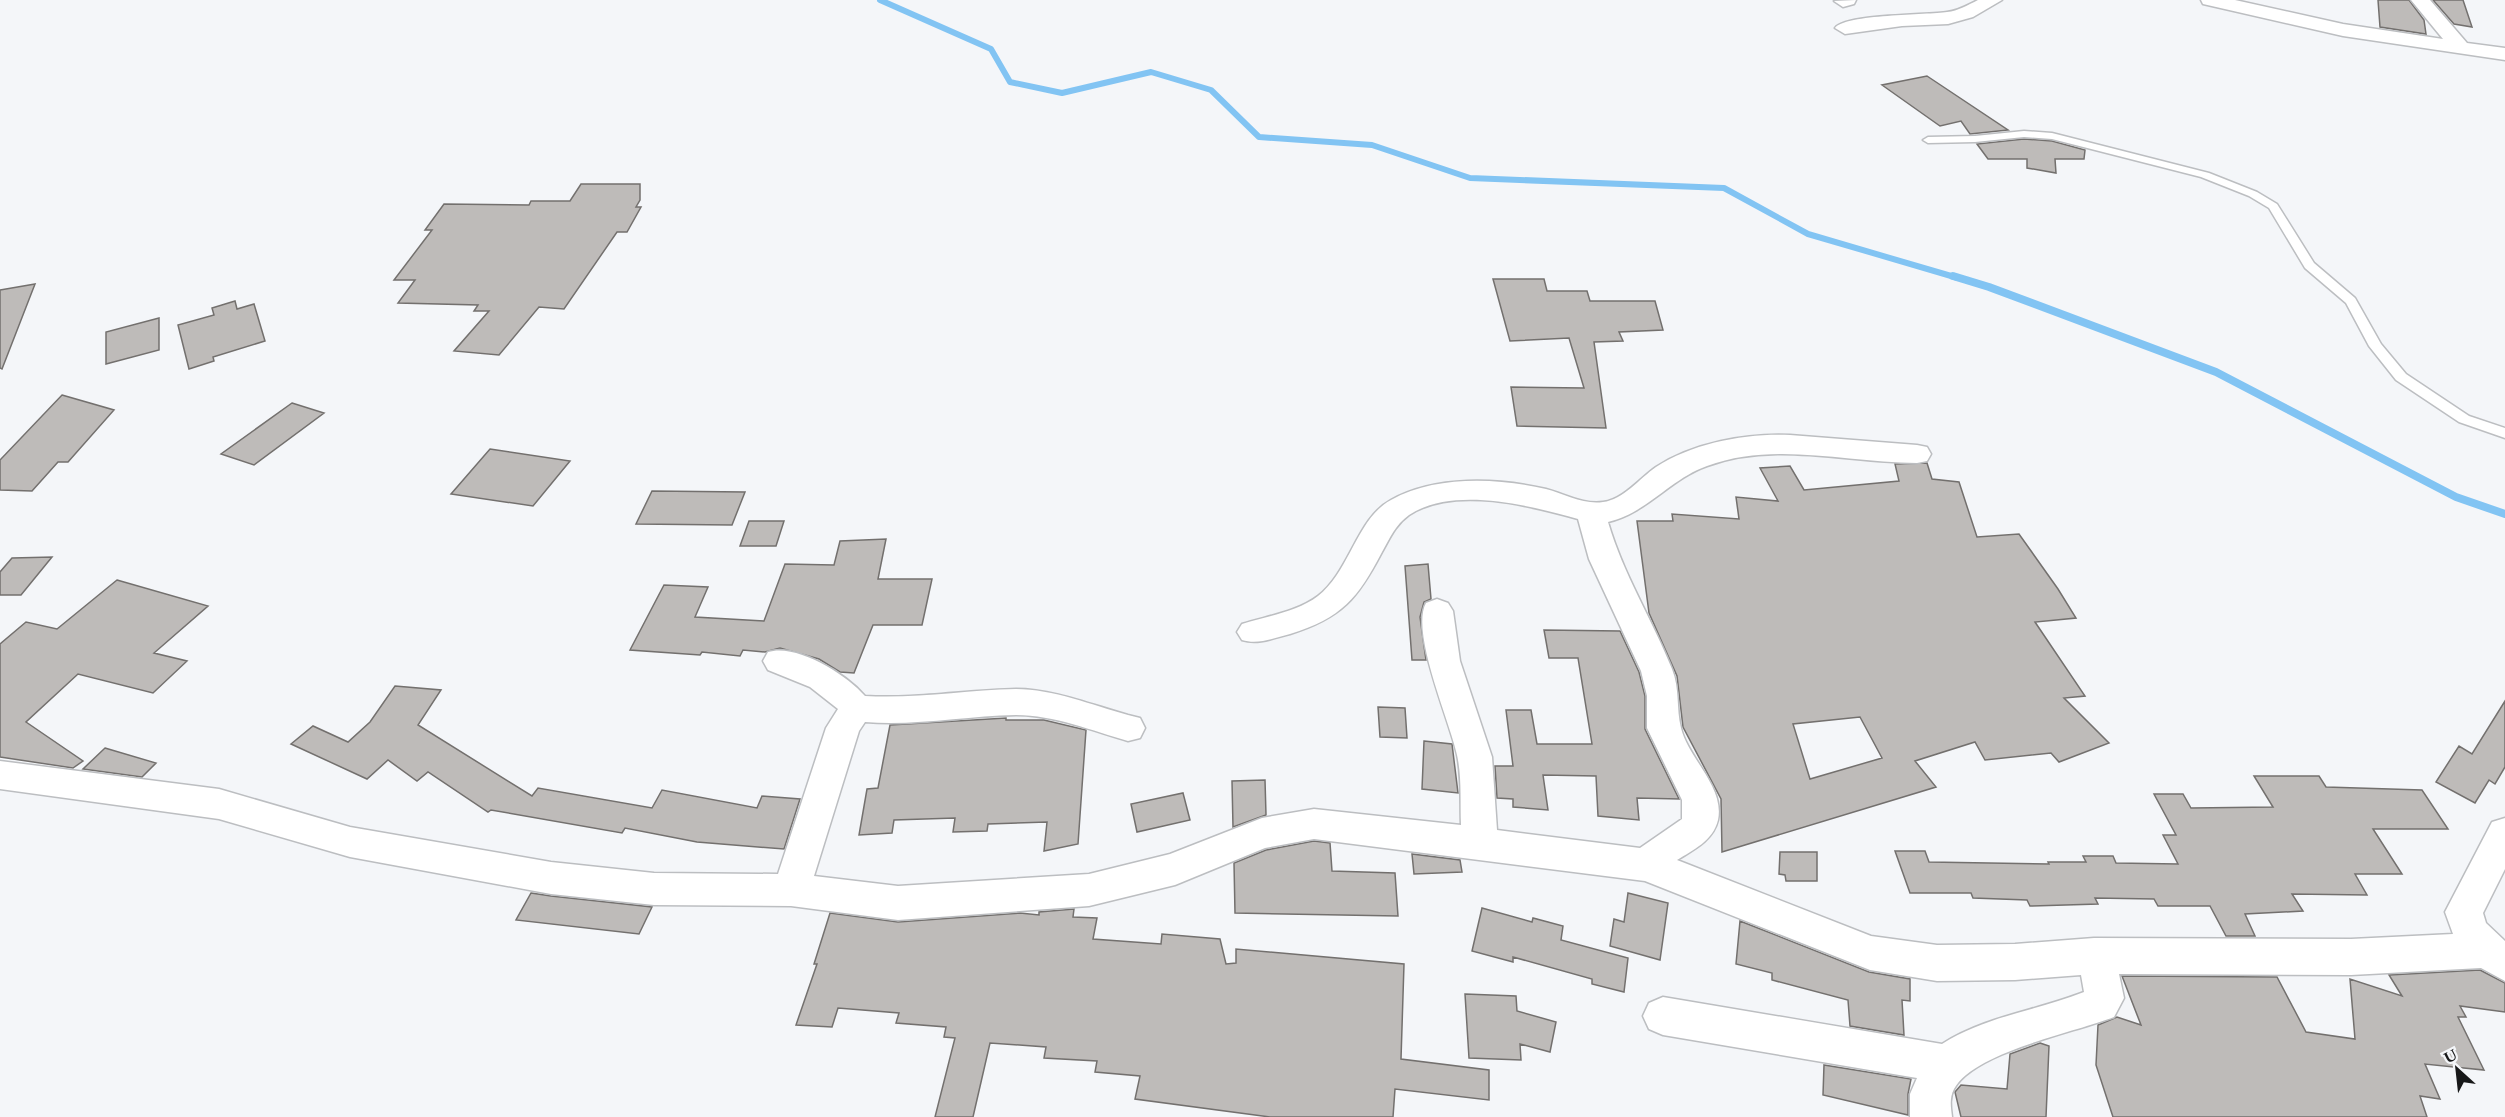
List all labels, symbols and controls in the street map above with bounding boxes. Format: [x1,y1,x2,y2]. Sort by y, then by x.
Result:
north arrow [2427,1039,2487,1099]
text: U [2439,1043,2462,1070]

